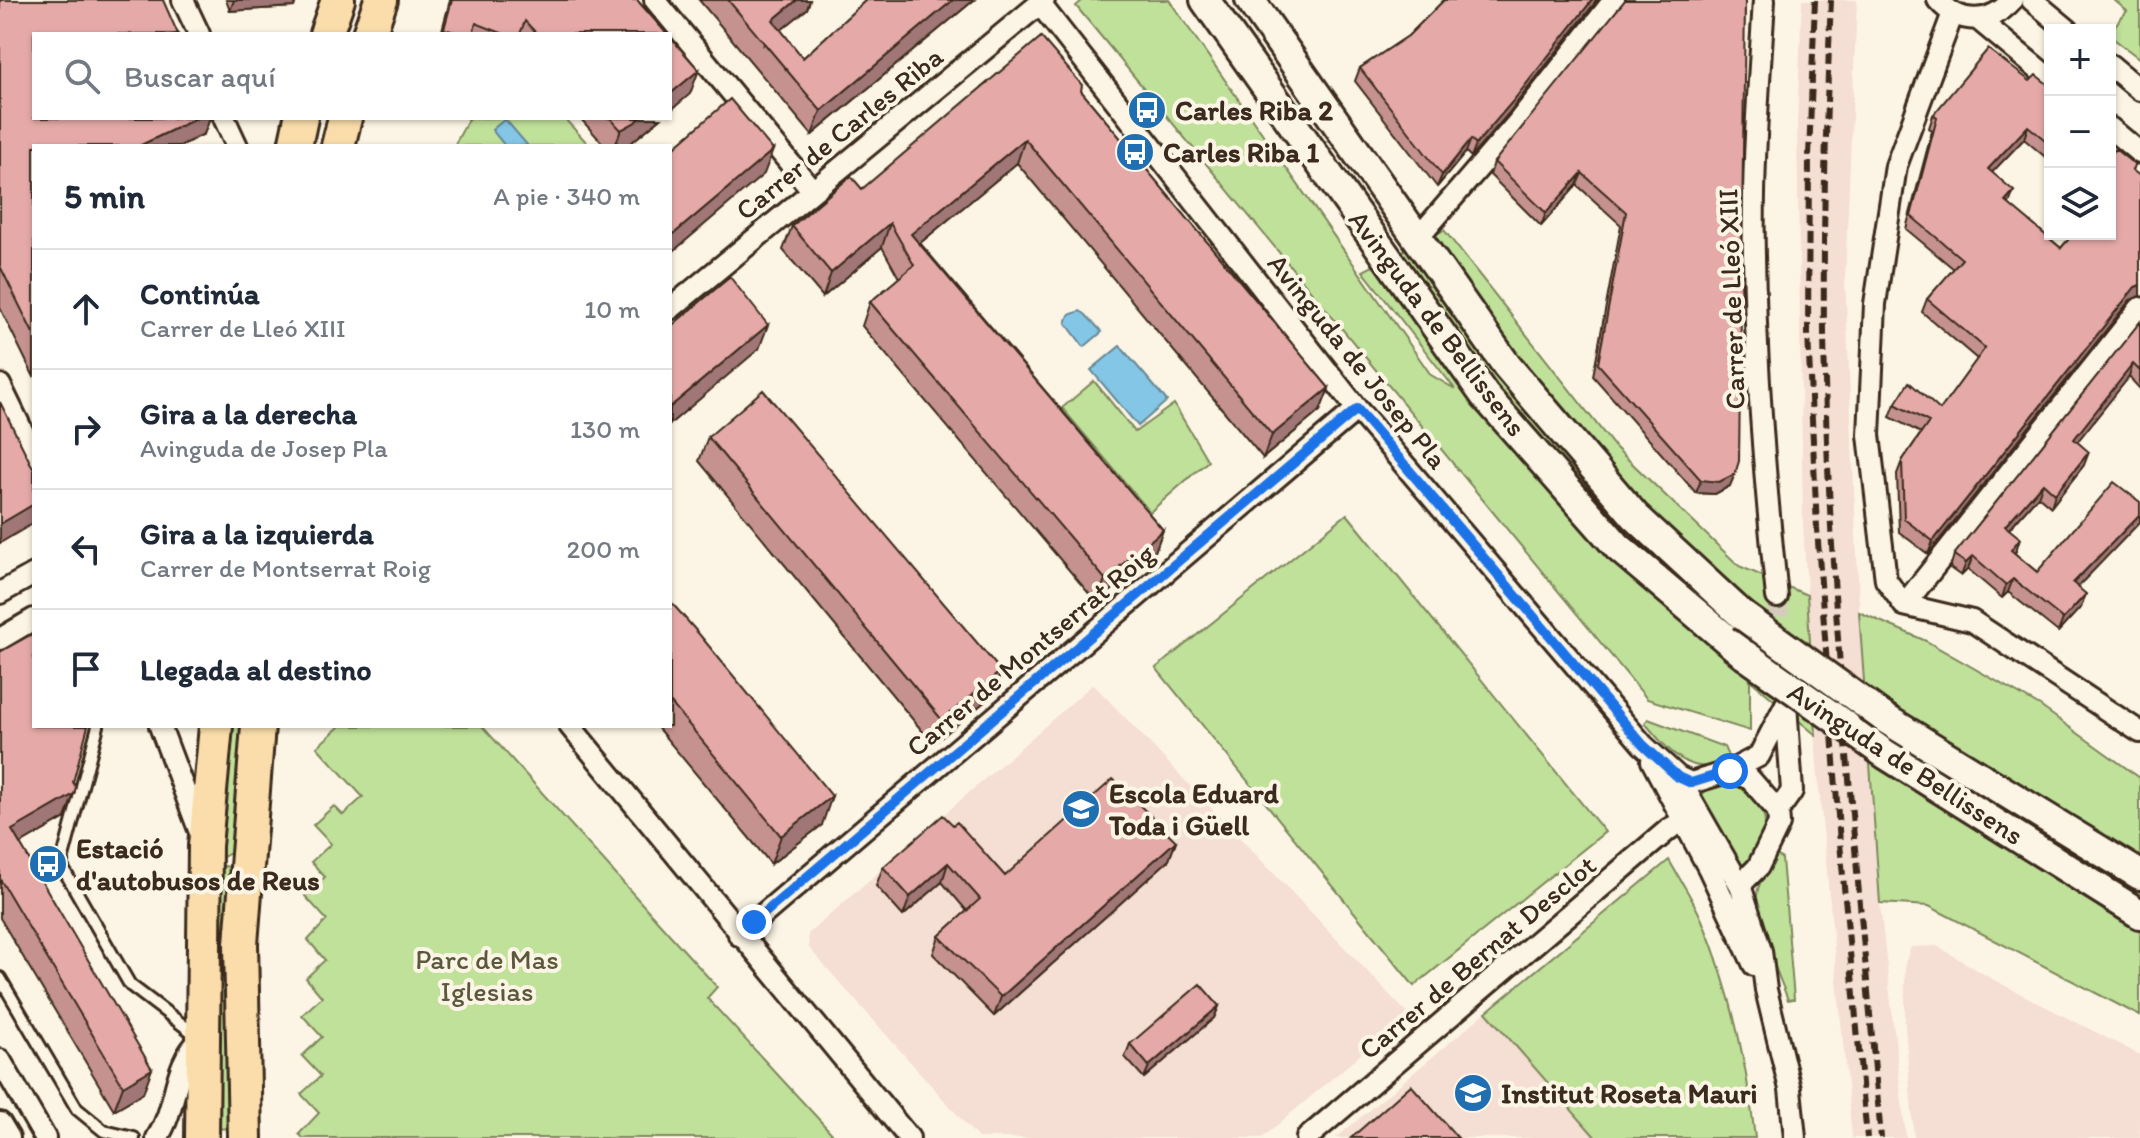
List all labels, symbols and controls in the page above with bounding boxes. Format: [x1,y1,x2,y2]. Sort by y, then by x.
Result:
map controls [2044,24,2116,240]
button: + [2044,24,2116,96]
search box [32,32,672,120]
street label: Carrer de Carles Riba [729,39,950,227]
icon: search [60,54,104,98]
text: Buscar aquí [124,58,276,95]
bus stop icon: Carles Riba 2 [1126,89,1168,131]
place label: Carles Riba 2 [1175,93,1333,127]
button: − [2044,96,2116,168]
bus stop icon: Carles Riba 1 [1114,131,1156,173]
place label: Carles Riba 1 [1163,135,1319,169]
button: layers [2044,168,2116,240]
text: 5 min [64,176,145,217]
text: A pie · 340 m [493,180,640,212]
street label: Carrer de Lleó XIII [1710,188,1752,410]
street label: Avinguda de Bellissens [1342,203,1534,443]
street label: Avinguda de Josep Pla [1261,247,1455,476]
text: Continúa [140,275,260,312]
icon: ahead [64,287,108,331]
text: 10 m [584,293,640,325]
text: Carrer de Lleó XIII [140,312,346,344]
text: Gira a la derecha [140,395,357,432]
icon: right [64,407,108,451]
text: 130 m [570,413,640,445]
text: Avinguda de Josep Pla [140,432,388,464]
text: Gira a la izquierda [140,515,374,552]
icon: left [64,527,108,571]
text: 200 m [567,533,640,565]
street label: Carrer de Montserrat Roig [899,536,1162,764]
text: Carrer de Montserrat Roig [140,552,431,584]
icon: arrive [64,647,108,691]
text: Llegada al destino [140,651,372,688]
street label: Avinguda de Bellissens [1782,674,2030,852]
route start [1712,753,1748,789]
place label: Escola Eduard Toda i Güell [1108,776,1280,842]
school or university icon: Escola Eduard Toda i Güell [1060,788,1102,830]
place label: Estació d'autobusos de Reus [76,831,320,897]
bus stop icon: Estació d'autobusos de Reus [27,843,69,885]
street label: Carrer de Bernat Desclot [1352,848,1602,1066]
route end [736,904,772,940]
park label: Parc de Mas Iglesias [415,942,559,1008]
school or university icon: Institut Roseta Mauri [1452,1072,1494,1114]
place label: Institut Roseta Mauri [1501,1076,1757,1110]

